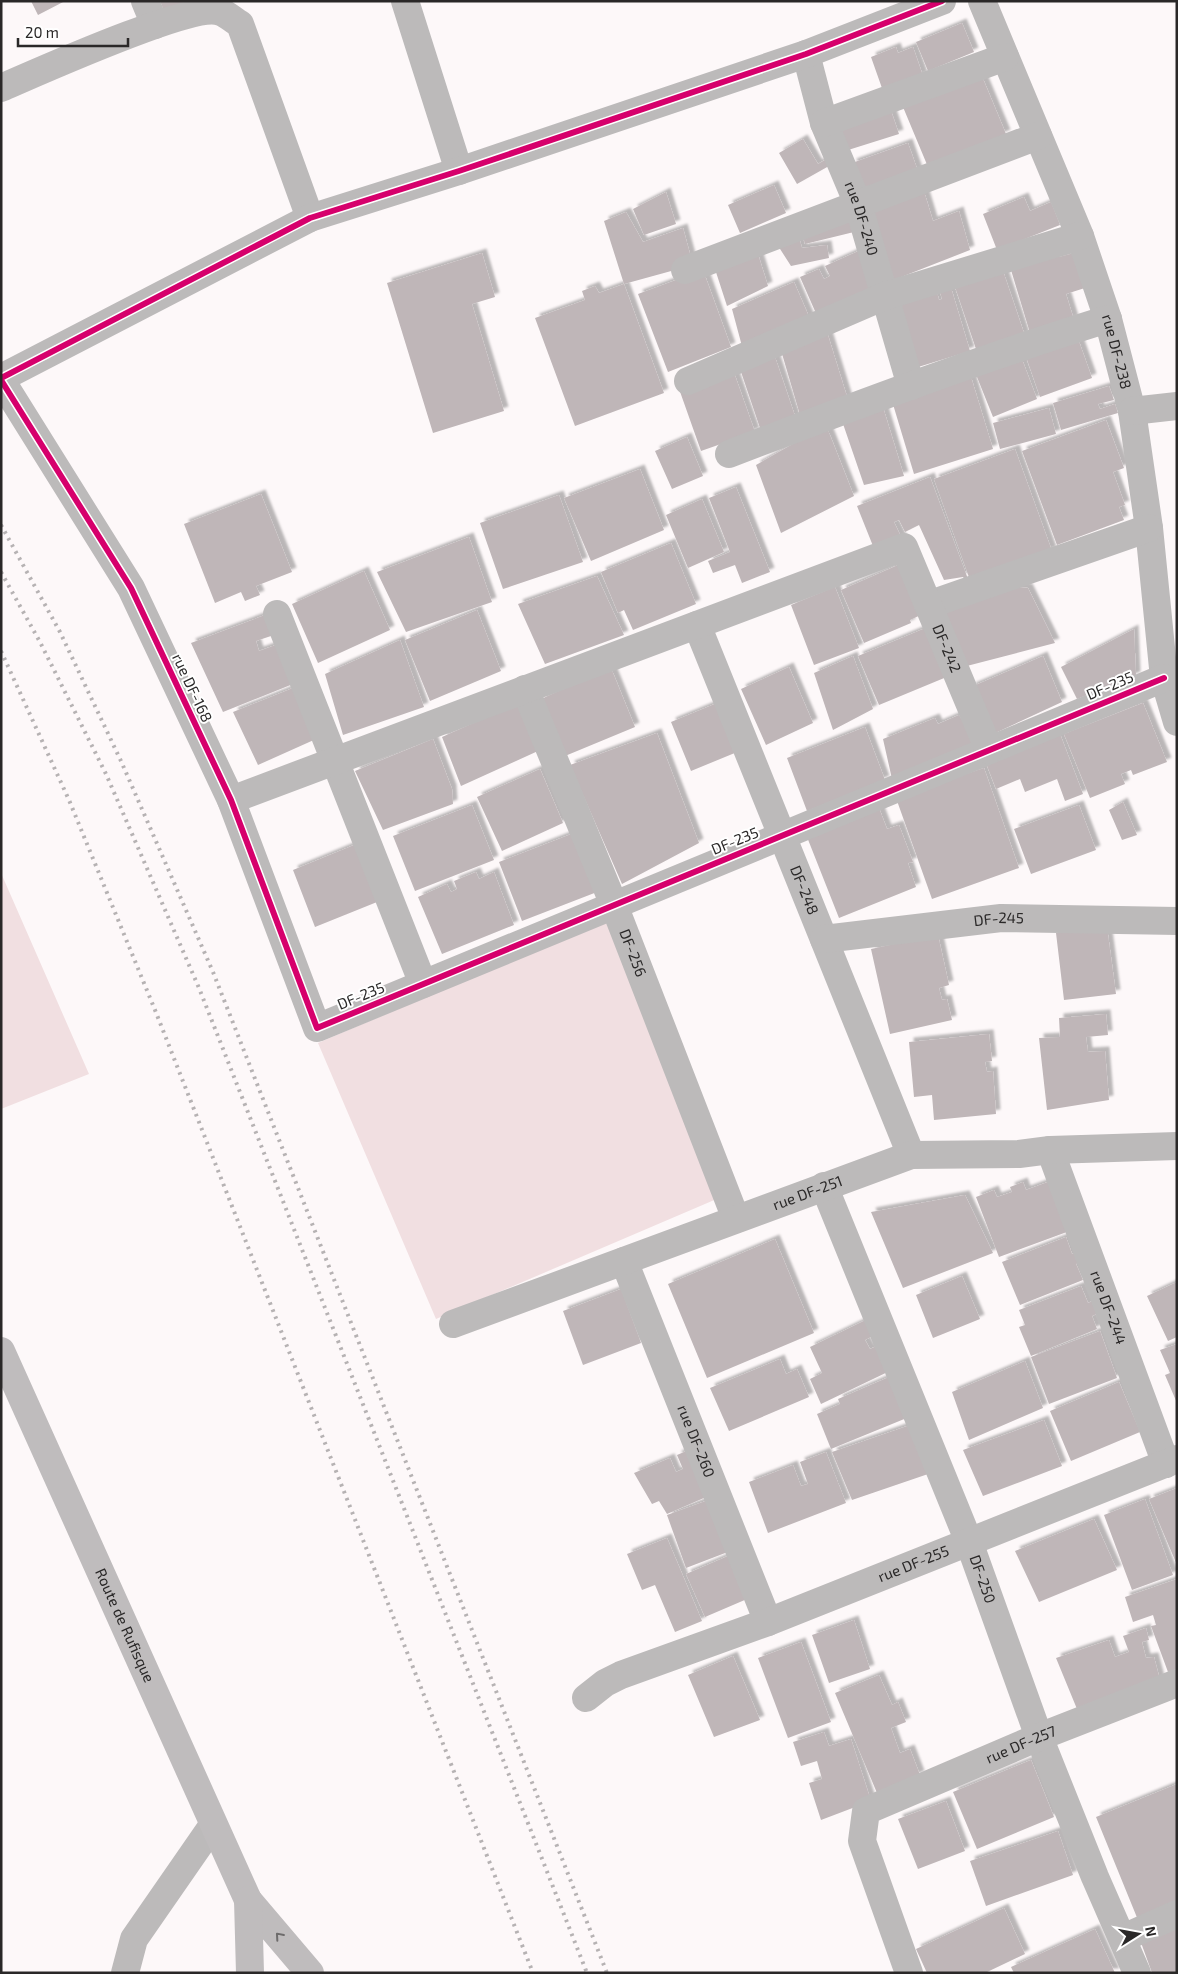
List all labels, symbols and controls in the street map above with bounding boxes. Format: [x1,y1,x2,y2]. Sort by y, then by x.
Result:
scale bar [18,15,128,47]
text: 20 m [25,23,59,41]
street label: rue DF-240 [841,178,883,258]
street label: rue DF-238 [1099,312,1136,391]
street label: DF-242 [929,621,966,675]
street label: rue DF-168 [169,650,217,725]
street label: DF-235 [1083,667,1136,703]
street label: DF-235 [708,822,761,858]
street label: DF-248 [787,863,823,917]
street label: DF-245 [973,908,1024,929]
street label: DF-256 [616,926,651,979]
street label: DF-235 [334,977,387,1013]
street label: rue DF-251 [770,1171,845,1213]
street label: rue DF-244 [1087,1268,1131,1347]
street label: rue DF-260 [674,1402,719,1480]
street label: rue DF-255 [875,1541,951,1585]
street label: DF-250 [966,1552,1000,1606]
street label: Route de Rufisque [92,1565,159,1685]
street label: rue DF-257 [983,1721,1059,1767]
north arrow [1113,1909,1163,1959]
text: N [1142,1925,1161,1938]
one-way arrow [276,1933,285,1942]

